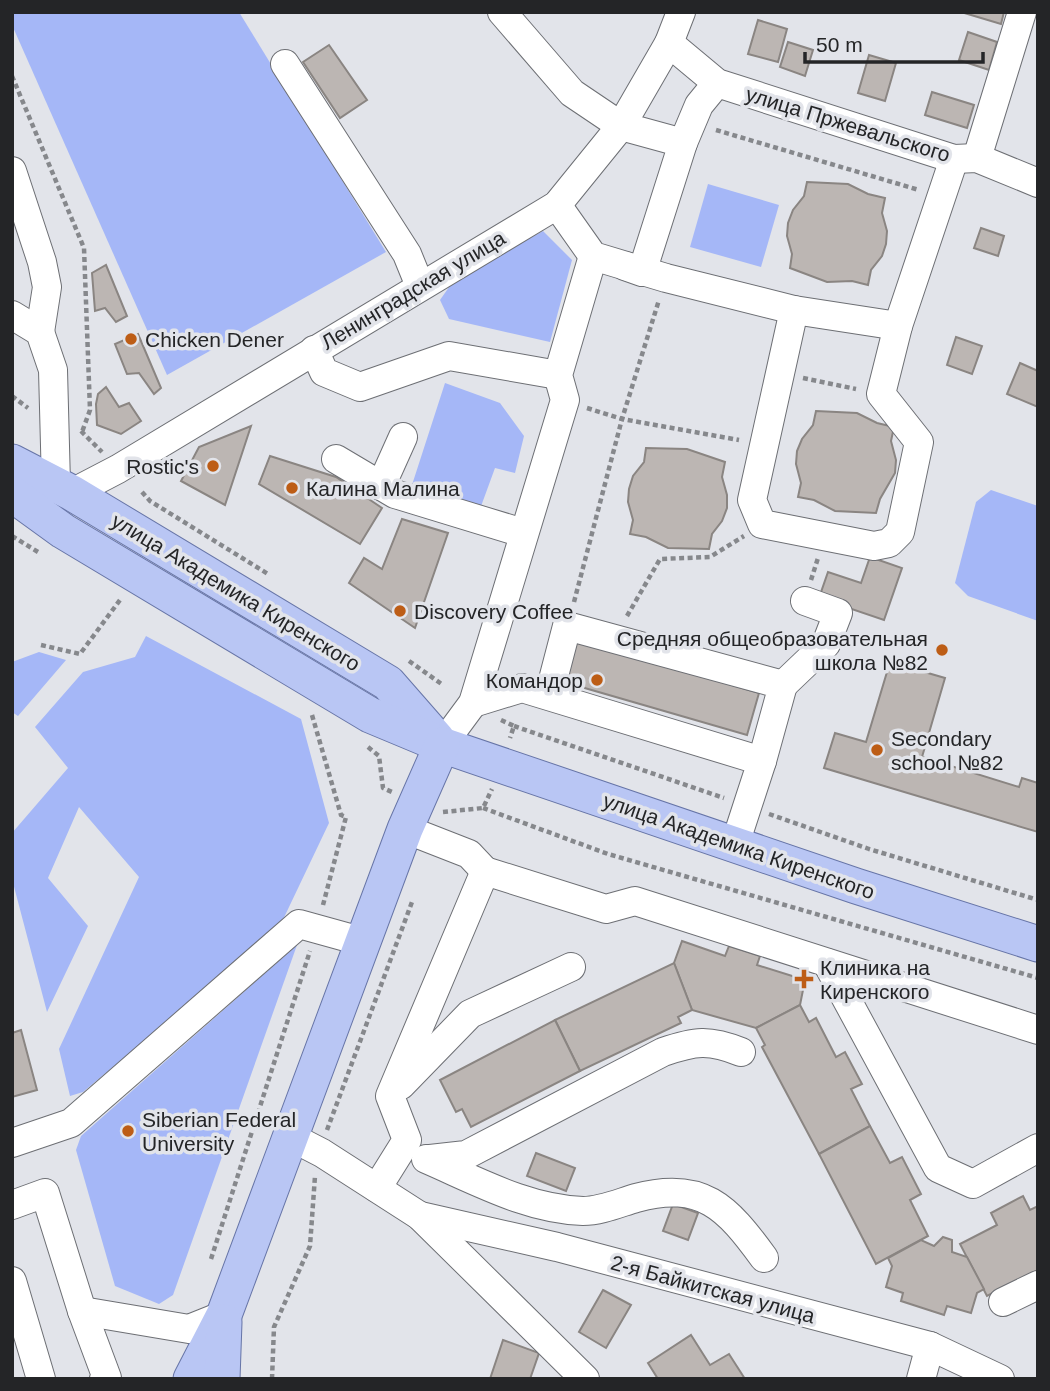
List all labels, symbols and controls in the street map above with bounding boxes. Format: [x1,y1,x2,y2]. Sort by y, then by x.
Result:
scale bar [805,21,984,65]
text: 50 m [816,33,863,56]
street label: улица Пржевальского [743,82,953,166]
street label: Ленинградская улица [317,226,509,354]
place label: Chicken Dener [145,328,284,351]
marker: Chicken Dener [123,331,139,347]
place label: Rostic's [126,455,199,478]
marker: Rostic's [205,458,221,474]
place label: Калина Малина [306,477,460,500]
marker: Калина Малина [284,480,300,496]
street label: улица Академика Киренского [108,509,364,675]
place label: Discovery Coffee [414,600,574,623]
marker: Discovery Coffee [392,603,408,619]
place label: Средняя общеобразовательная школа №82 [617,627,928,674]
marker: Средняя общеобразовательная школа №82 [934,642,950,658]
place label: Командор [486,669,583,692]
marker: Командор [589,672,605,688]
place label: Secondary school №82 [891,727,1003,774]
marker: Secondary school №82 [869,742,885,758]
street label: улица Академика Киренского [600,789,878,903]
place label: Клиника на Киренского [820,956,930,1003]
marker: Клиника на Киренского [794,969,814,989]
place label: Siberian Federal University [142,1108,296,1155]
marker: Siberian Federal University [120,1123,136,1139]
street label: 2-я Байкитская улица [609,1251,818,1327]

